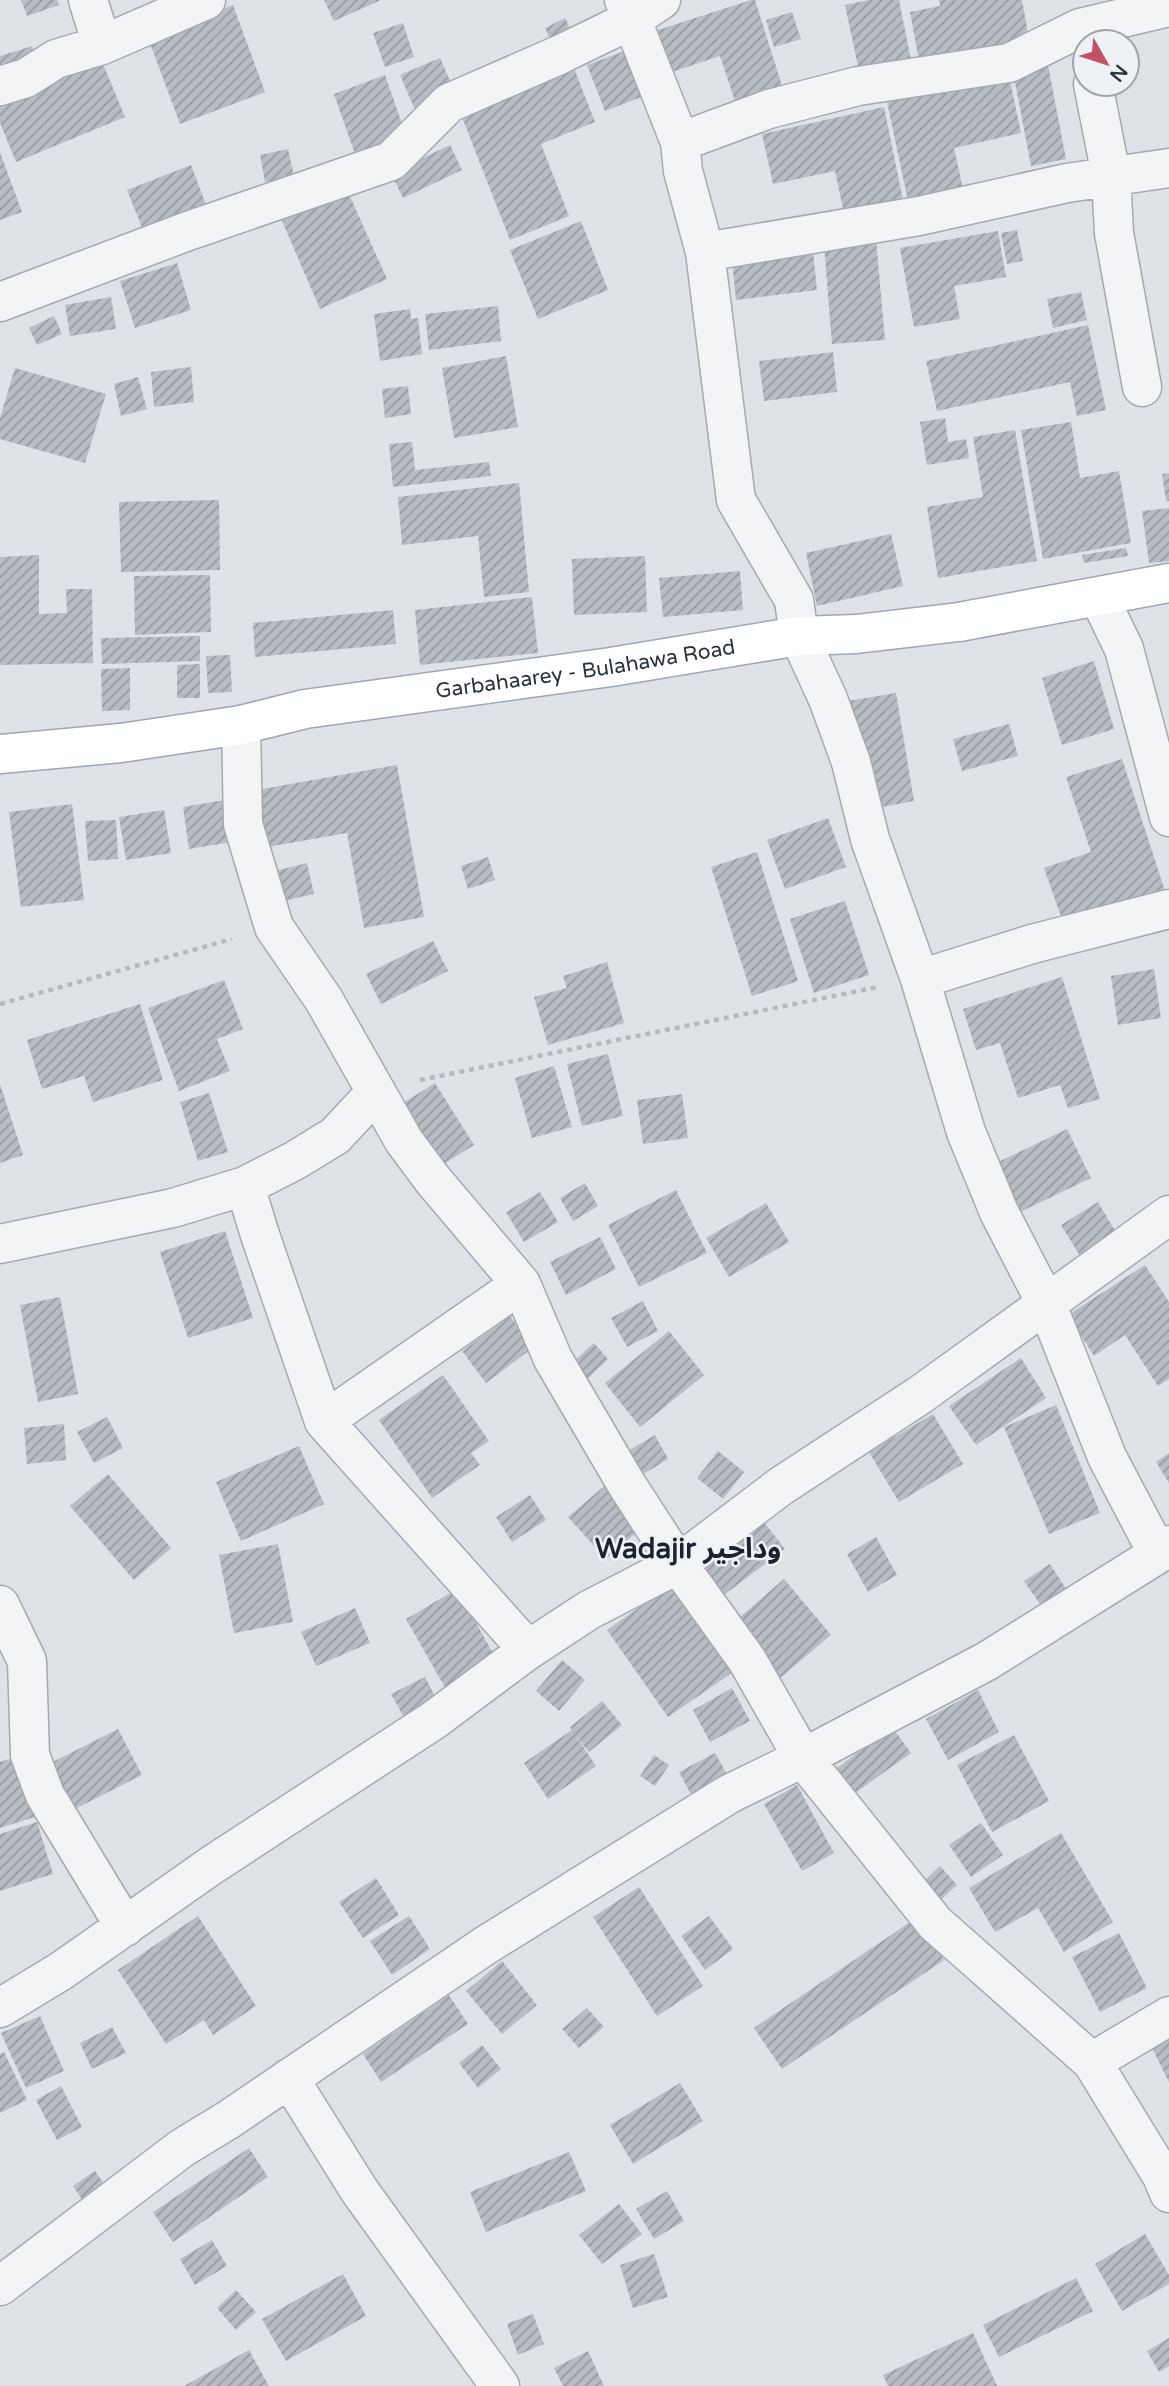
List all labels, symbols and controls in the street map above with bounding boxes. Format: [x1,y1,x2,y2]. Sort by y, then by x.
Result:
north arrow [1071,28,1141,98]
text: N [1105,60,1132,86]
street label: Garbahaarey - Bulahawa Road [434,635,737,704]
district label: Wadajir وداجير [595,1532,781,1566]

